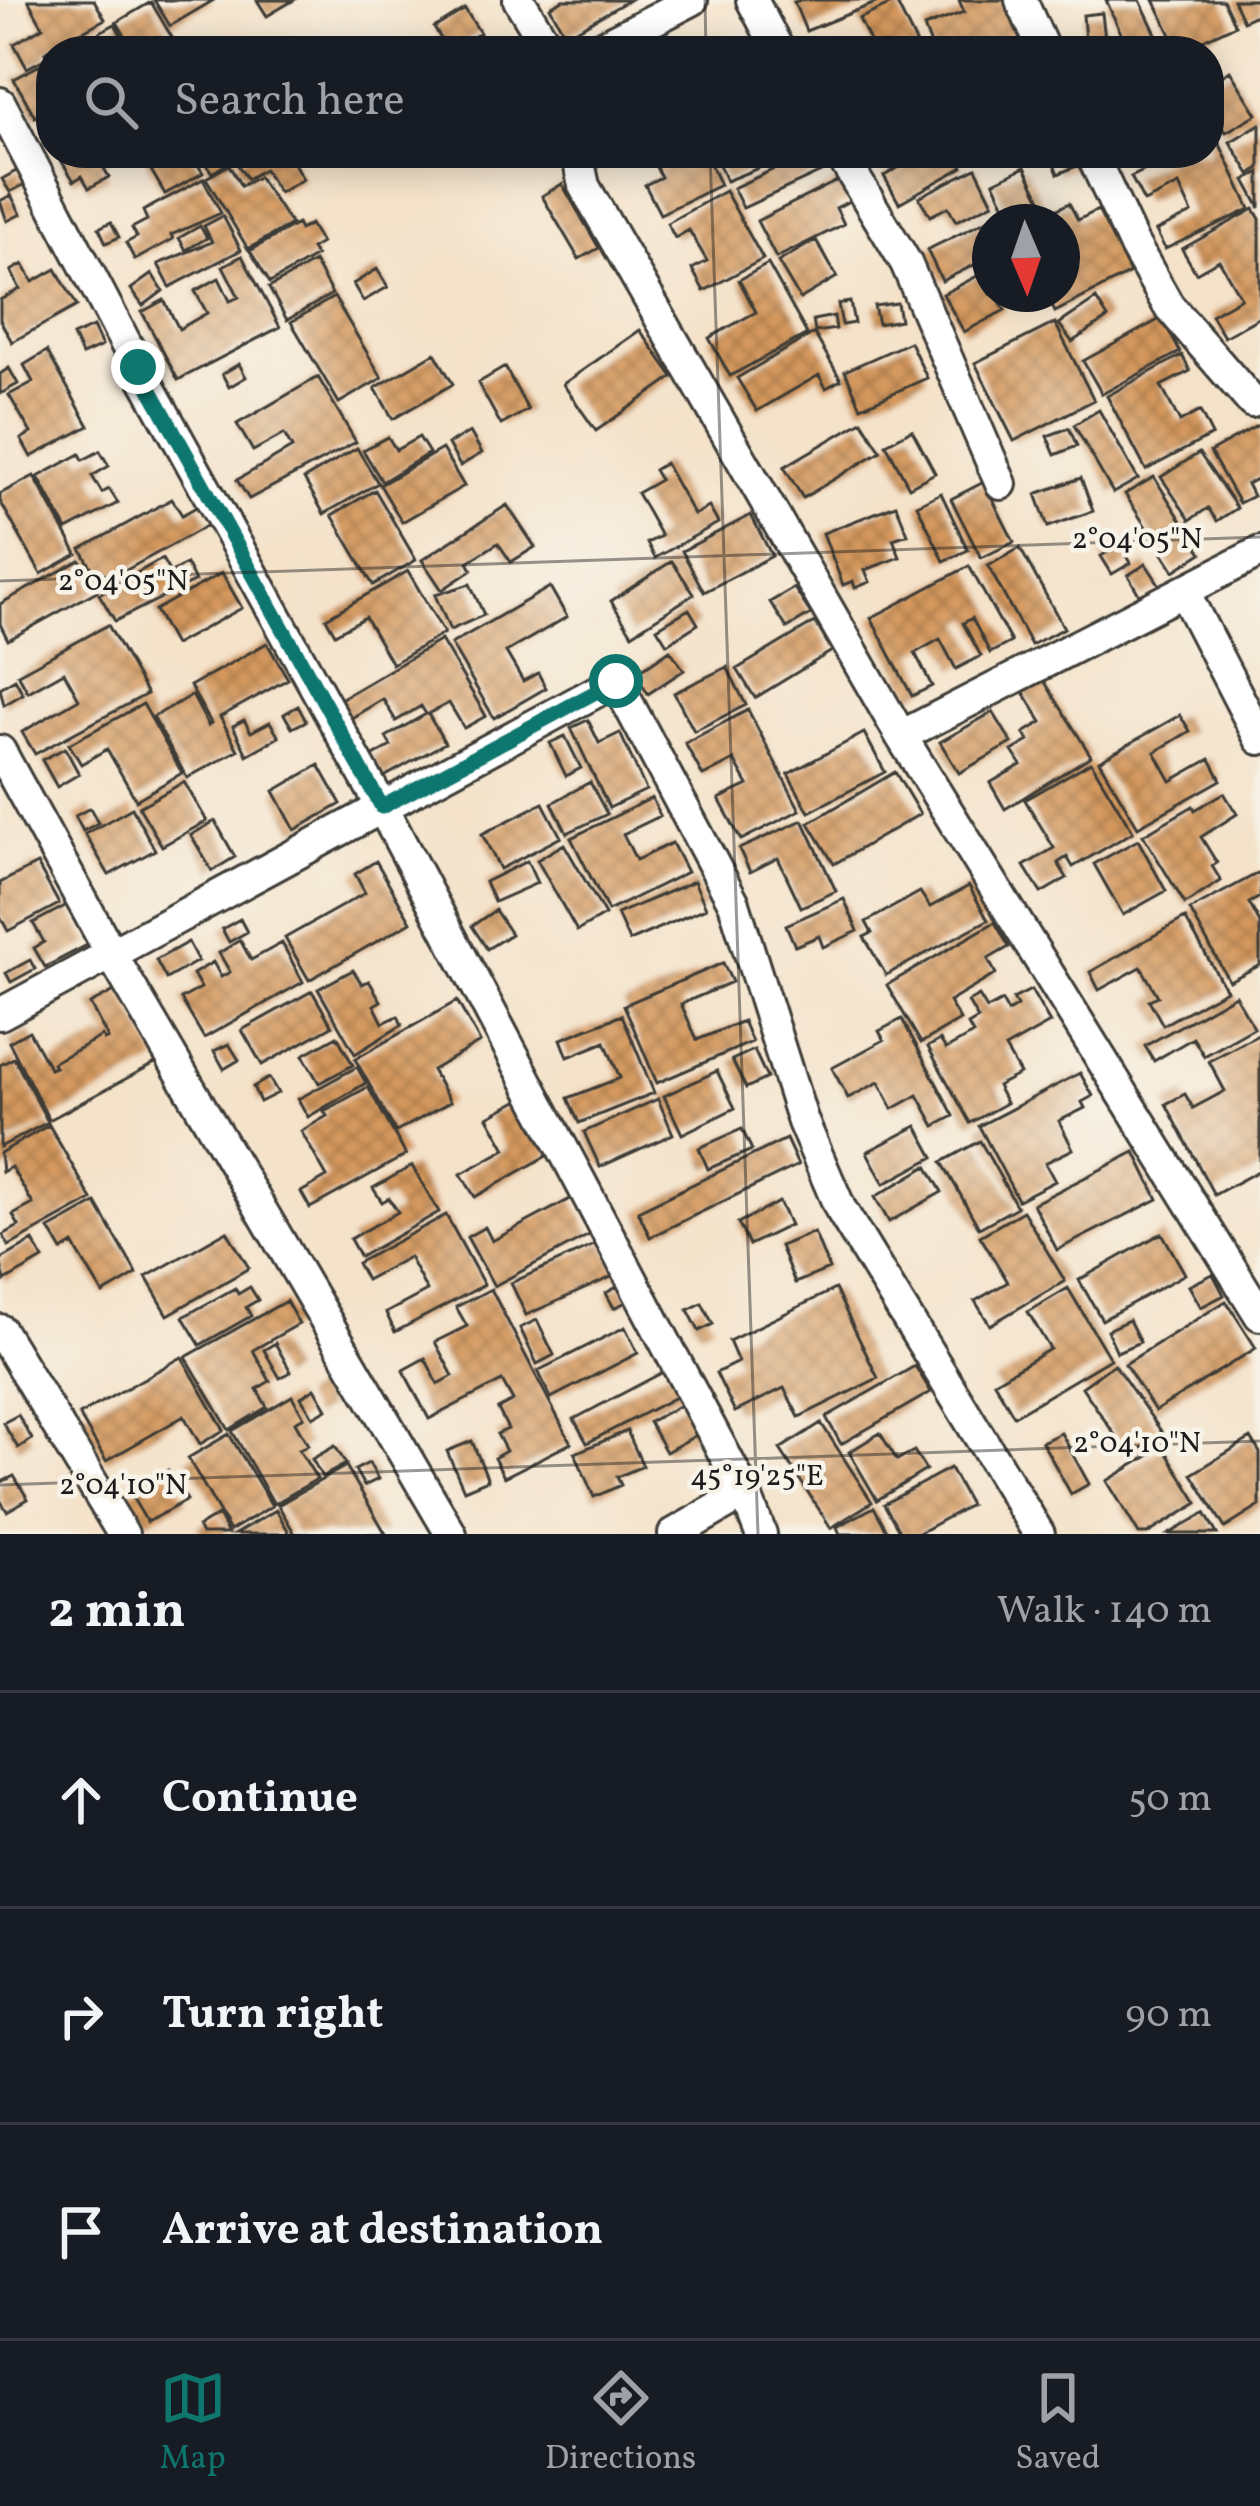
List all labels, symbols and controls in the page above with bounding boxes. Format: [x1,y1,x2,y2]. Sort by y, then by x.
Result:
search box [36,36,1224,168]
icon: search [78,69,144,135]
text: Search here [174,71,405,134]
north arrow [972,204,1080,312]
route end [111,340,165,394]
text: 2°04'05"N [1072,519,1202,561]
text: 2°04'05"N [58,561,188,603]
route start [589,654,643,708]
text: 2°04'10"N [1073,1423,1201,1465]
text: 45°19'25"E [690,1456,824,1498]
text: 2°04'10"N [59,1465,187,1507]
text: 2 min [48,1577,186,1648]
text: Walk · 140 m [997,1585,1212,1639]
icon: ahead [48,1767,114,1833]
text: Continue [162,1768,358,1831]
text: 50 m [1128,1773,1212,1827]
icon: right [48,1983,114,2049]
text: Turn right [162,1984,383,2047]
text: 90 m [1125,1989,1212,2043]
icon: arrive [48,2199,114,2265]
text: Arrive at destination [162,2200,603,2263]
tab: Map [160,2365,226,2483]
tab: Directions [545,2365,696,2483]
tab: Saved [1015,2365,1100,2483]

